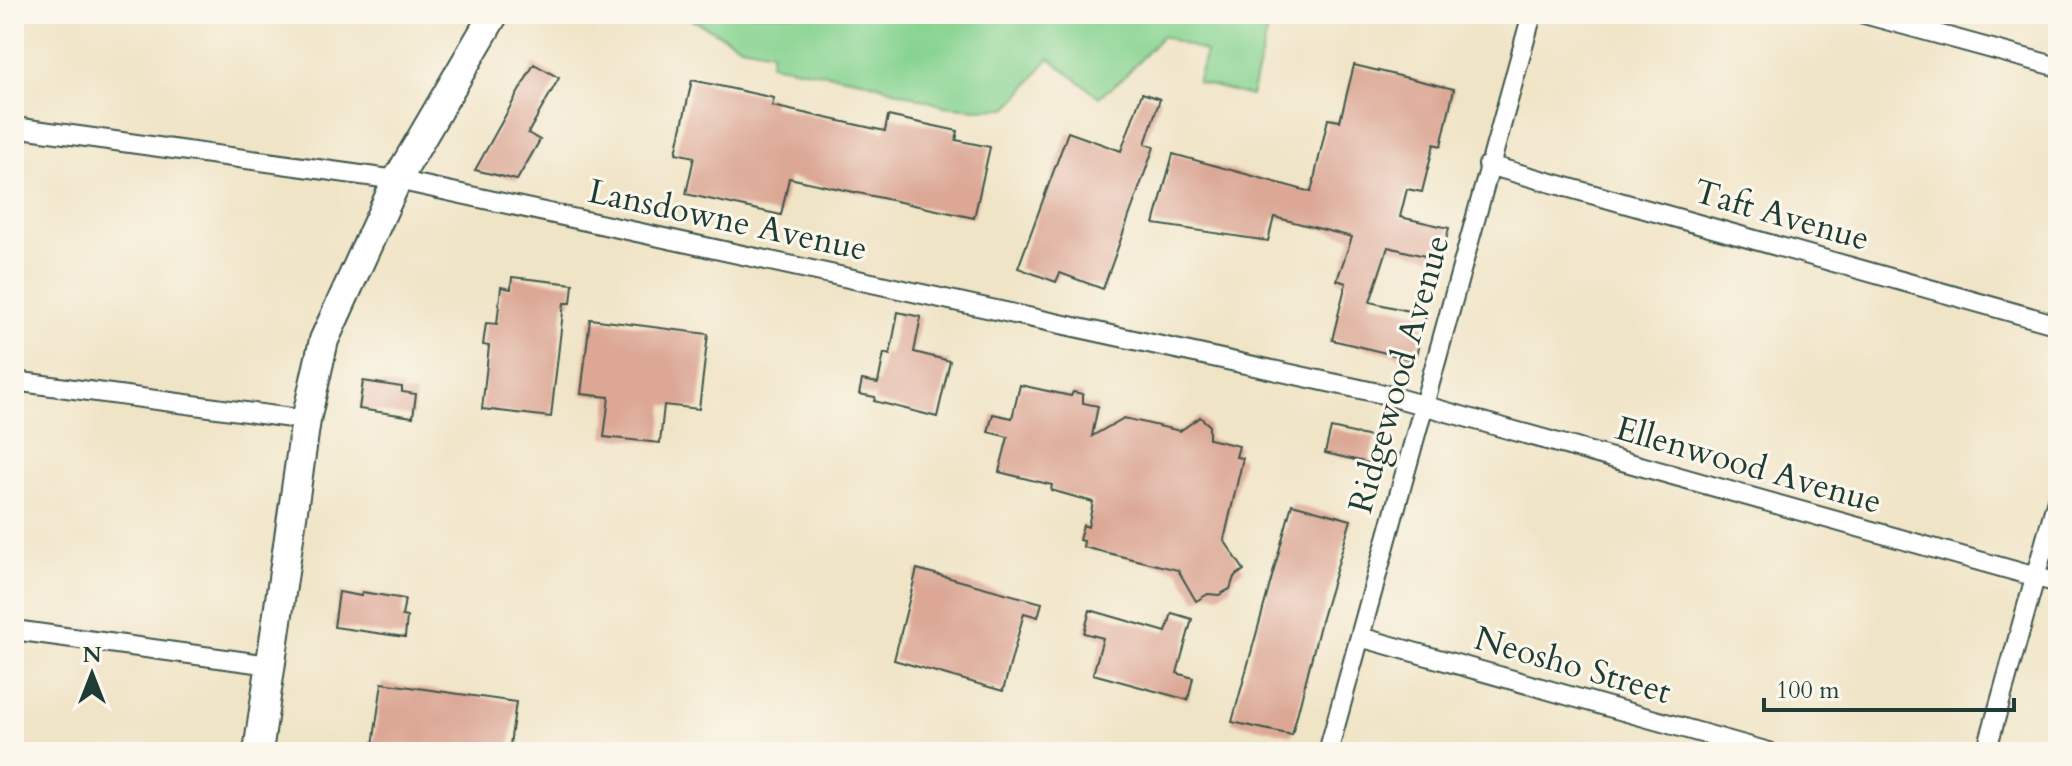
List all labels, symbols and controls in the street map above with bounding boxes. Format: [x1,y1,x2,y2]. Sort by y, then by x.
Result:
street label: Lansdowne Avenue [584,168,871,272]
street label: Taft Avenue [1689,168,1875,262]
street label: Ridgewood Avenue [1337,230,1461,519]
street label: Ellenwood Avenue [1610,405,1887,525]
street label: Neosho Street [1469,615,1676,715]
north arrow [52,634,132,714]
text: N [82,640,102,670]
scale bar [1764,662,2014,712]
text: 100 m [1776,674,1840,707]

